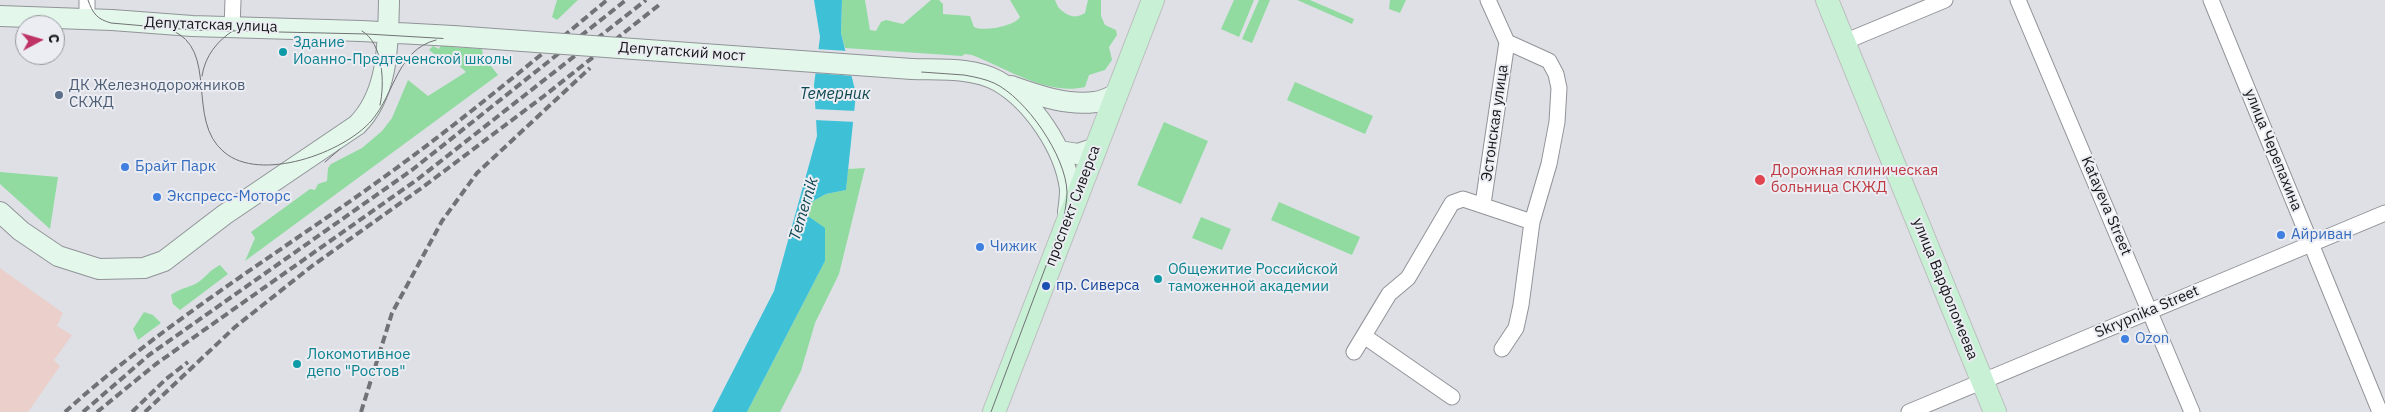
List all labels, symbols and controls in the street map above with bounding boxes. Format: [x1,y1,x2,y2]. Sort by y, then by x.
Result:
street label: Депутатская улица [144,14,278,36]
north arrow [15,15,65,65]
text: С [44,33,63,44]
place label: Здание Иоанно-Предтеченской школы [293,34,512,69]
street label: Депутатский мост [618,39,746,65]
marker: Здание Иоанно-Предтеченской школы [277,46,289,58]
street label: Эстонская улица [1478,63,1512,183]
place label: ДК Железнодорожников СКЖД [69,77,245,112]
water label: Темерник [800,84,870,104]
street label: улица Черепахина [2240,86,2306,214]
marker: ДК Железнодорожников СКЖД [53,89,65,101]
street label: проспект Сиверса [1042,143,1104,269]
street label: Katayeva Street [2077,154,2135,258]
place label: Брайт Парк [135,158,216,176]
marker: Брайт Парк [119,161,131,173]
place label: Дорожная клиническая больница СКЖД [1771,162,1938,197]
marker: Дорожная клиническая больница СКЖД [1753,173,1767,187]
water label: Temernik [785,175,823,243]
place label: Экспресс-Моторс [167,188,290,206]
marker: Экспресс-Моторс [151,191,163,203]
street label: улица Варфоломеева [1908,215,1982,363]
place label: Айриван [2291,226,2352,244]
marker: Айриван [2275,229,2287,241]
place label: Чижик [990,238,1037,256]
marker: Чижик [974,241,986,253]
place label: Общежитие Российской таможенной академии [1168,261,1338,296]
marker: Общежитие Российской таможенной академии [1152,273,1164,285]
place label: пр. Сиверса [1056,277,1140,295]
marker: пр. Сиверса [1040,280,1052,292]
street label: Skrypnika Street [2092,282,2202,342]
place label: Ozon [2135,330,2169,348]
marker: Ozon [2119,333,2131,345]
place label: Локомотивное депо "Ростов" [307,346,410,381]
marker: Локомотивное депо "Ростов" [291,358,303,370]

